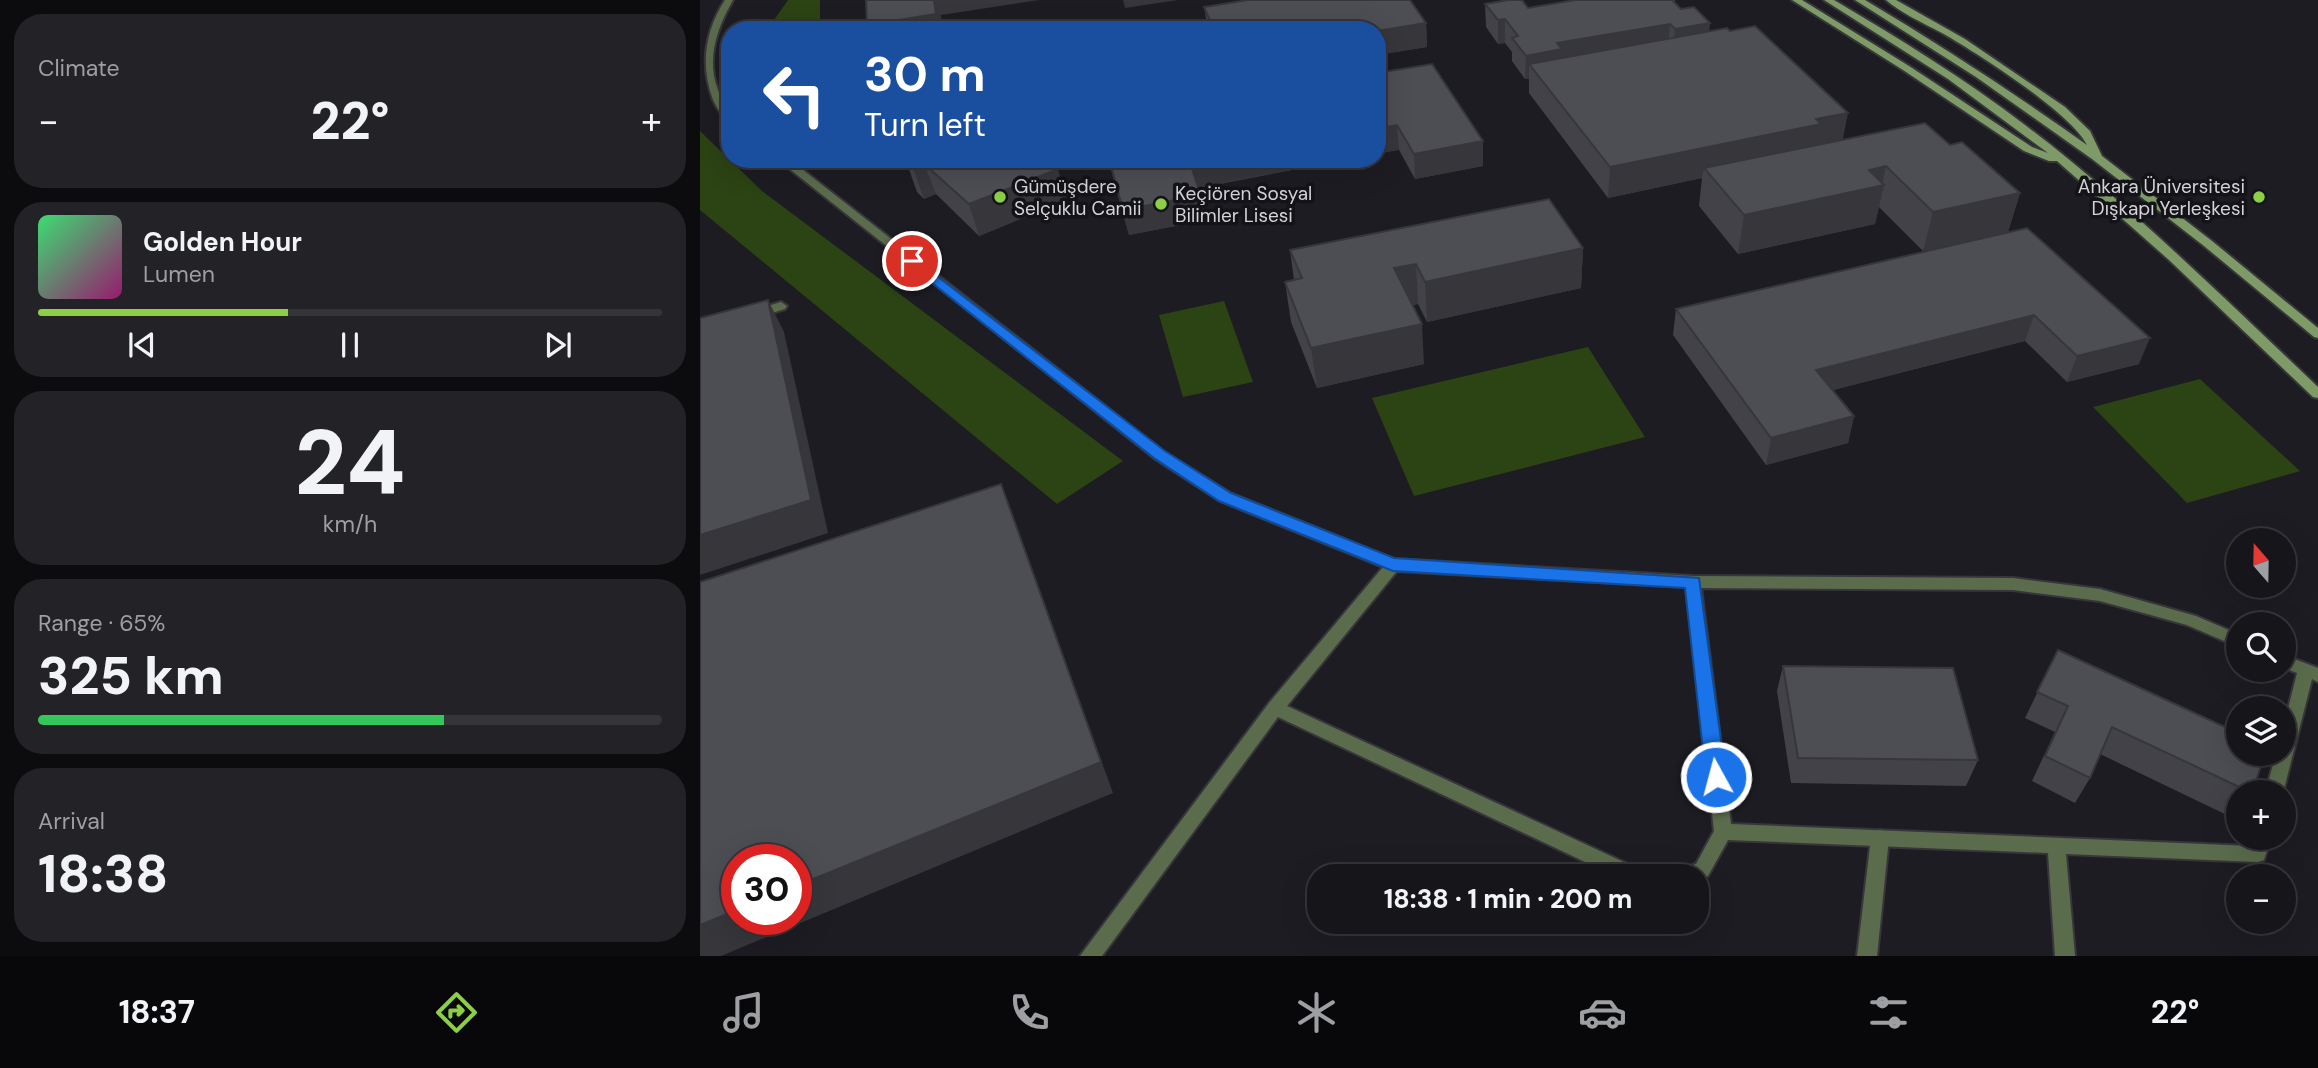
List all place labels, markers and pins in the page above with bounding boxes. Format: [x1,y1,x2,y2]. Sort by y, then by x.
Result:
place label: Gümüşdere Selçuklu Camii [1014,174,1142,221]
place label: Ankara Üniversitesi Dışkapı Yerleşkesi [2078,174,2245,221]
place label: Keçiören Sosyal Bilimler Lisesi [1175,181,1312,228]
marker: Gümüşdere Selçuklu Camii [992,189,1008,205]
marker: Ankara Üniversitesi Dışkapı Yerleşkesi [2251,189,2267,205]
marker: Keçiören Sosyal Bilimler Lisesi [1153,196,1169,212]
pin [882,231,942,291]

